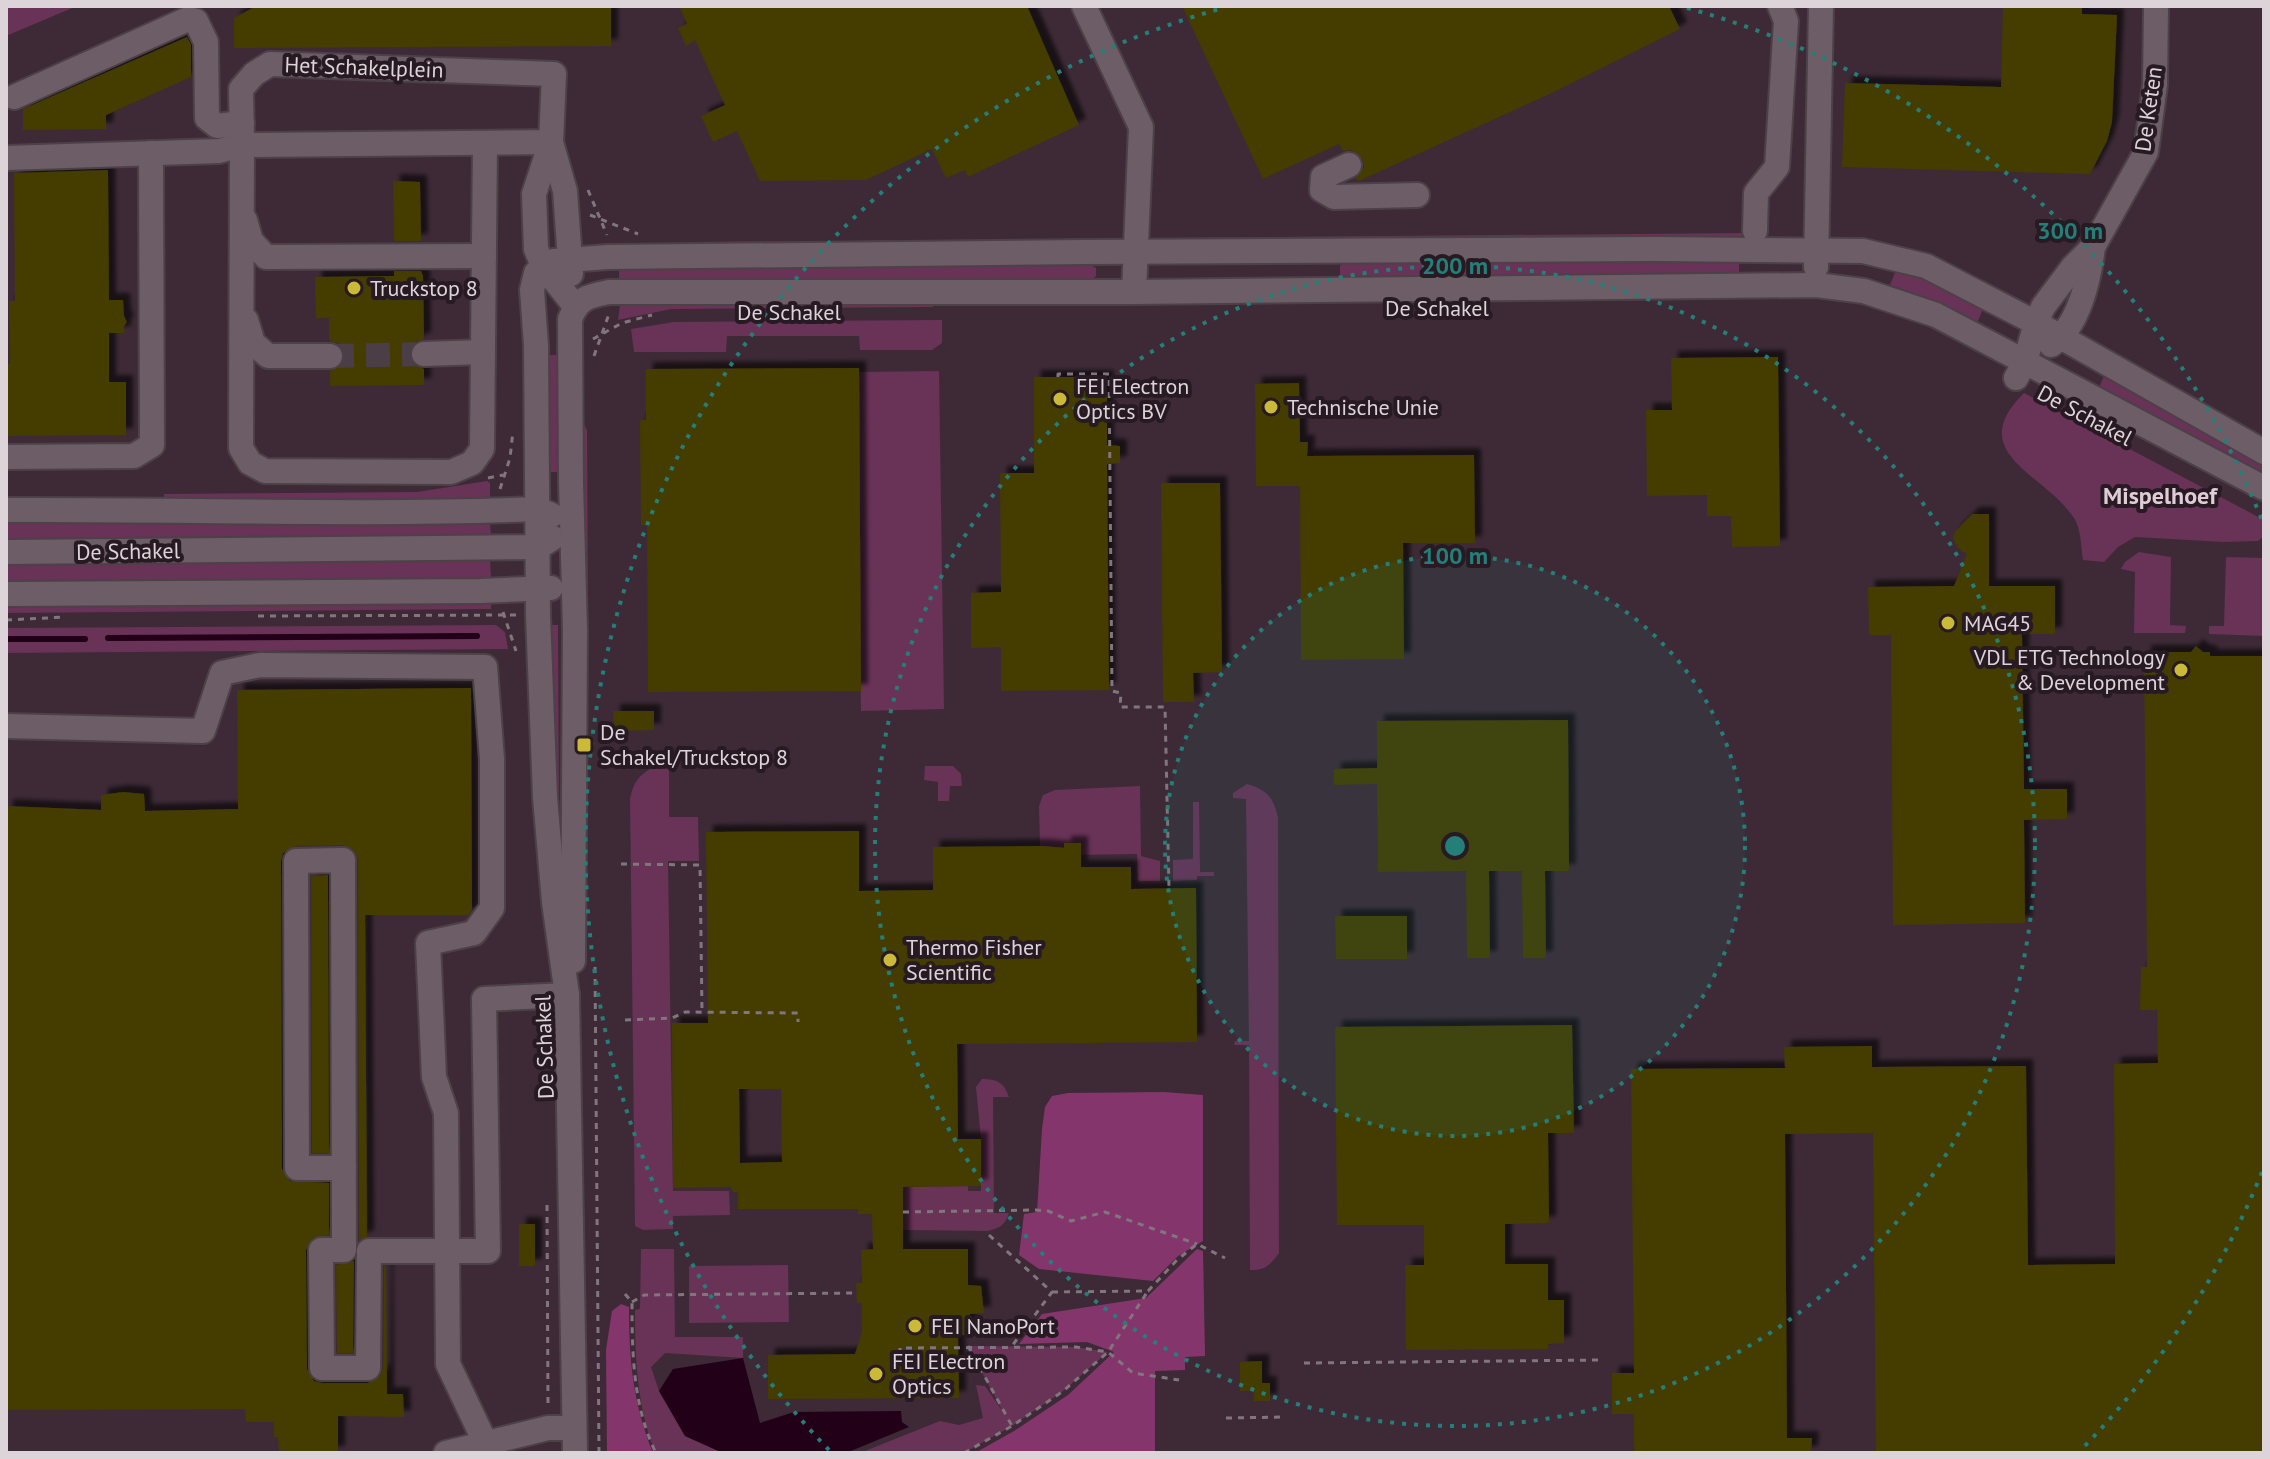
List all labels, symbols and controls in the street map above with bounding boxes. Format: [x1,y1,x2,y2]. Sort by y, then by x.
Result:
street label: Het Schakelplein [284,50,444,84]
street label: De Keten [2128,65,2168,153]
text: 300 m [2037,215,2103,246]
text: 200 m [1422,250,1488,281]
place label: Truckstop 8 [370,274,478,302]
marker: Truckstop 8 [345,279,363,297]
street label: De Schakel [1385,294,1490,322]
street label: De Schakel [737,298,842,326]
place label: FEI Electron Optics BV [1076,372,1189,425]
street label: De Schakel [2033,378,2138,452]
marker: FEI Electron Optics BV [1051,390,1069,408]
place label: Technische Unie [1287,393,1439,421]
marker: Technische Unie [1262,398,1280,416]
district label: Mispelhoef [2103,480,2218,511]
street label: De Schakel [76,536,181,566]
text: 100 m [1422,540,1488,571]
place label: MAG45 [1964,609,2031,637]
marker: MAG45 [1939,614,1957,632]
place label: VDL ETG Technology & Development [1973,643,2166,696]
marker: VDL ETG Technology & Development [2172,661,2190,679]
place label: De Schakel/Truckstop 8 [600,718,788,771]
marker: De Schakel/Truckstop 8 [575,736,593,754]
centre of rings [1441,832,1469,860]
place label: Thermo Fisher Scientific [906,933,1042,986]
marker: Thermo Fisher Scientific [881,951,899,969]
street label: De Schakel [528,994,560,1099]
place label: FEI NanoPort [931,1312,1055,1340]
marker: FEI NanoPort [906,1317,924,1335]
place label: FEI Electron Optics [892,1347,1005,1400]
marker: FEI Electron Optics [867,1365,885,1383]

